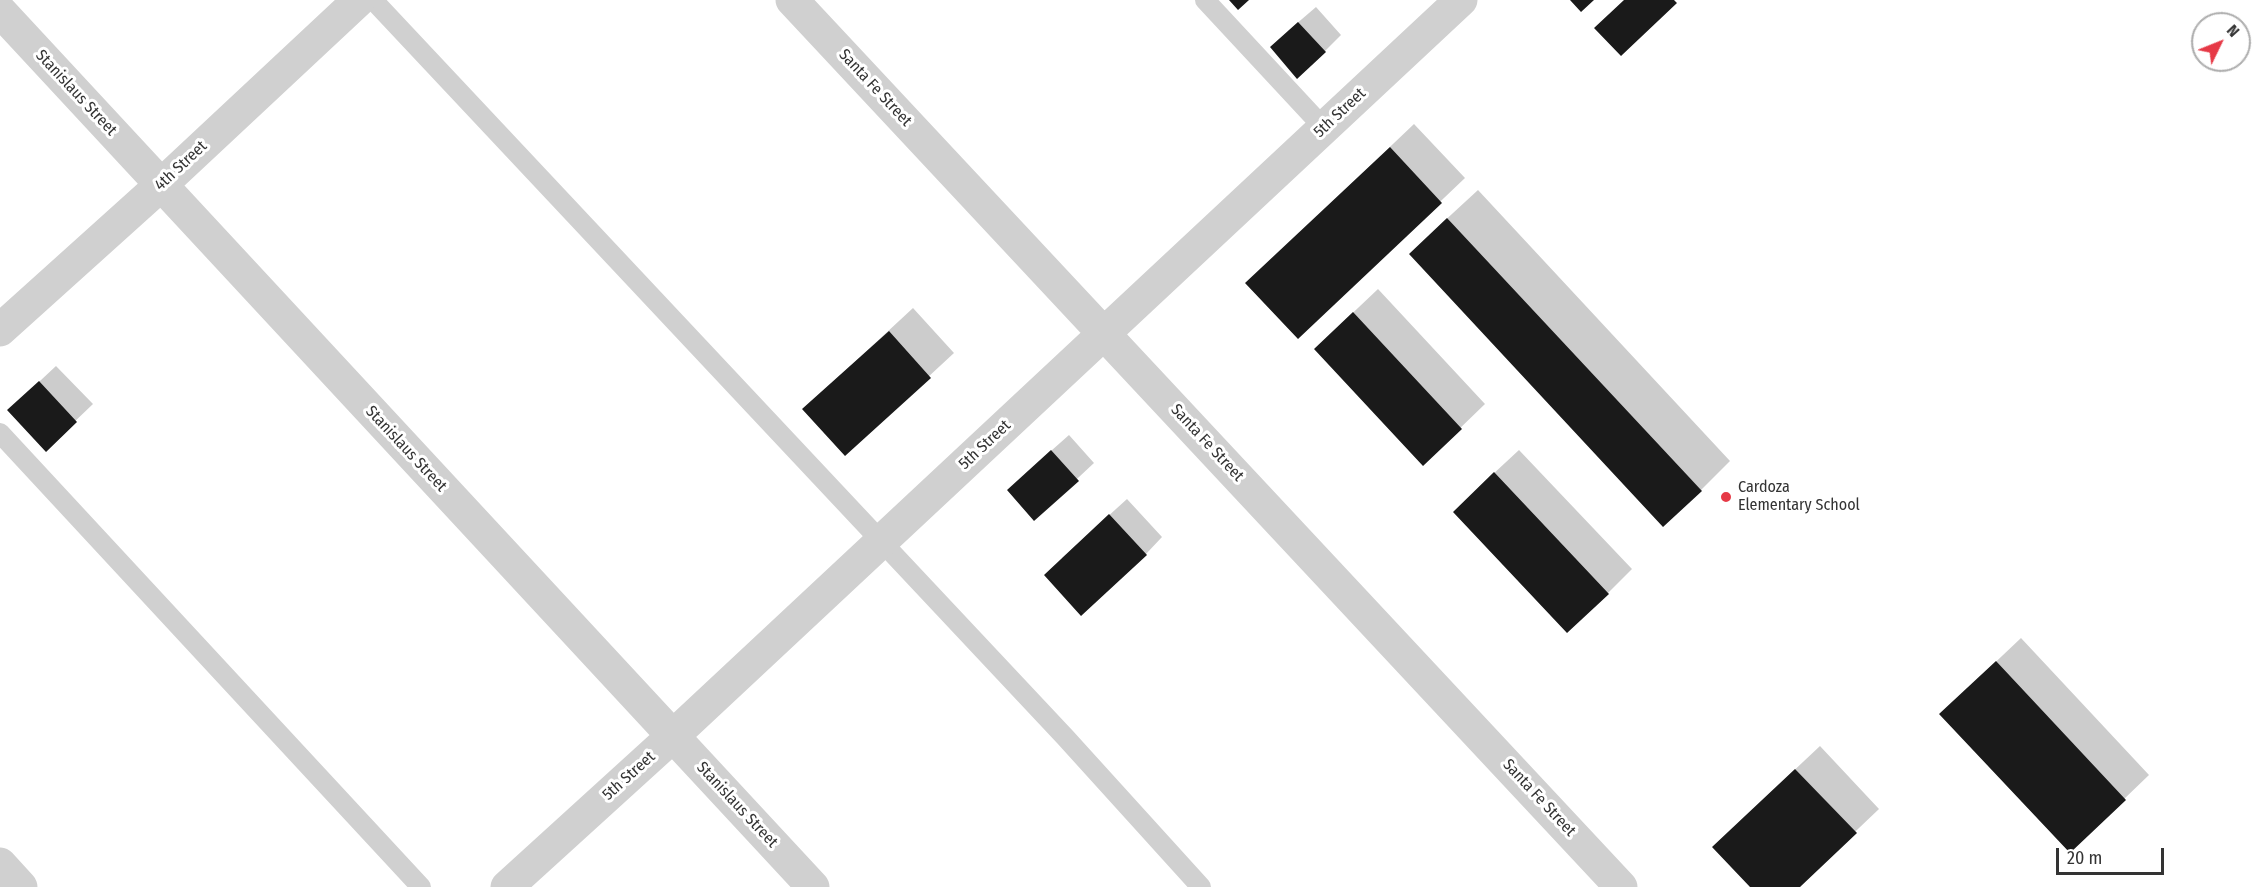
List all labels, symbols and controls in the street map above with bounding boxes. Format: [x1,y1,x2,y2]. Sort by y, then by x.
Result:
north arrow [2191,12,2251,72]
text: N [2223,21,2243,41]
street label: Santa Fe Street [834,45,916,131]
street label: Stanislaus Street [31,46,121,140]
street label: 5th Street [1310,84,1370,142]
street label: 4th Street [151,137,211,195]
street label: Santa Fe Street [1166,400,1248,486]
street label: Stanislaus Street [361,402,451,496]
street label: 5th Street [955,416,1015,474]
place label: Cardoza Elementary School [1738,478,1860,516]
marker: Cardoza Elementary School [1719,490,1733,504]
street label: 5th Street [599,747,659,805]
street label: Santa Fe Street [1498,755,1580,841]
street label: Stanislaus Street [692,758,782,852]
scale bar [2059,836,2167,874]
text: 20 m [2067,847,2102,869]

